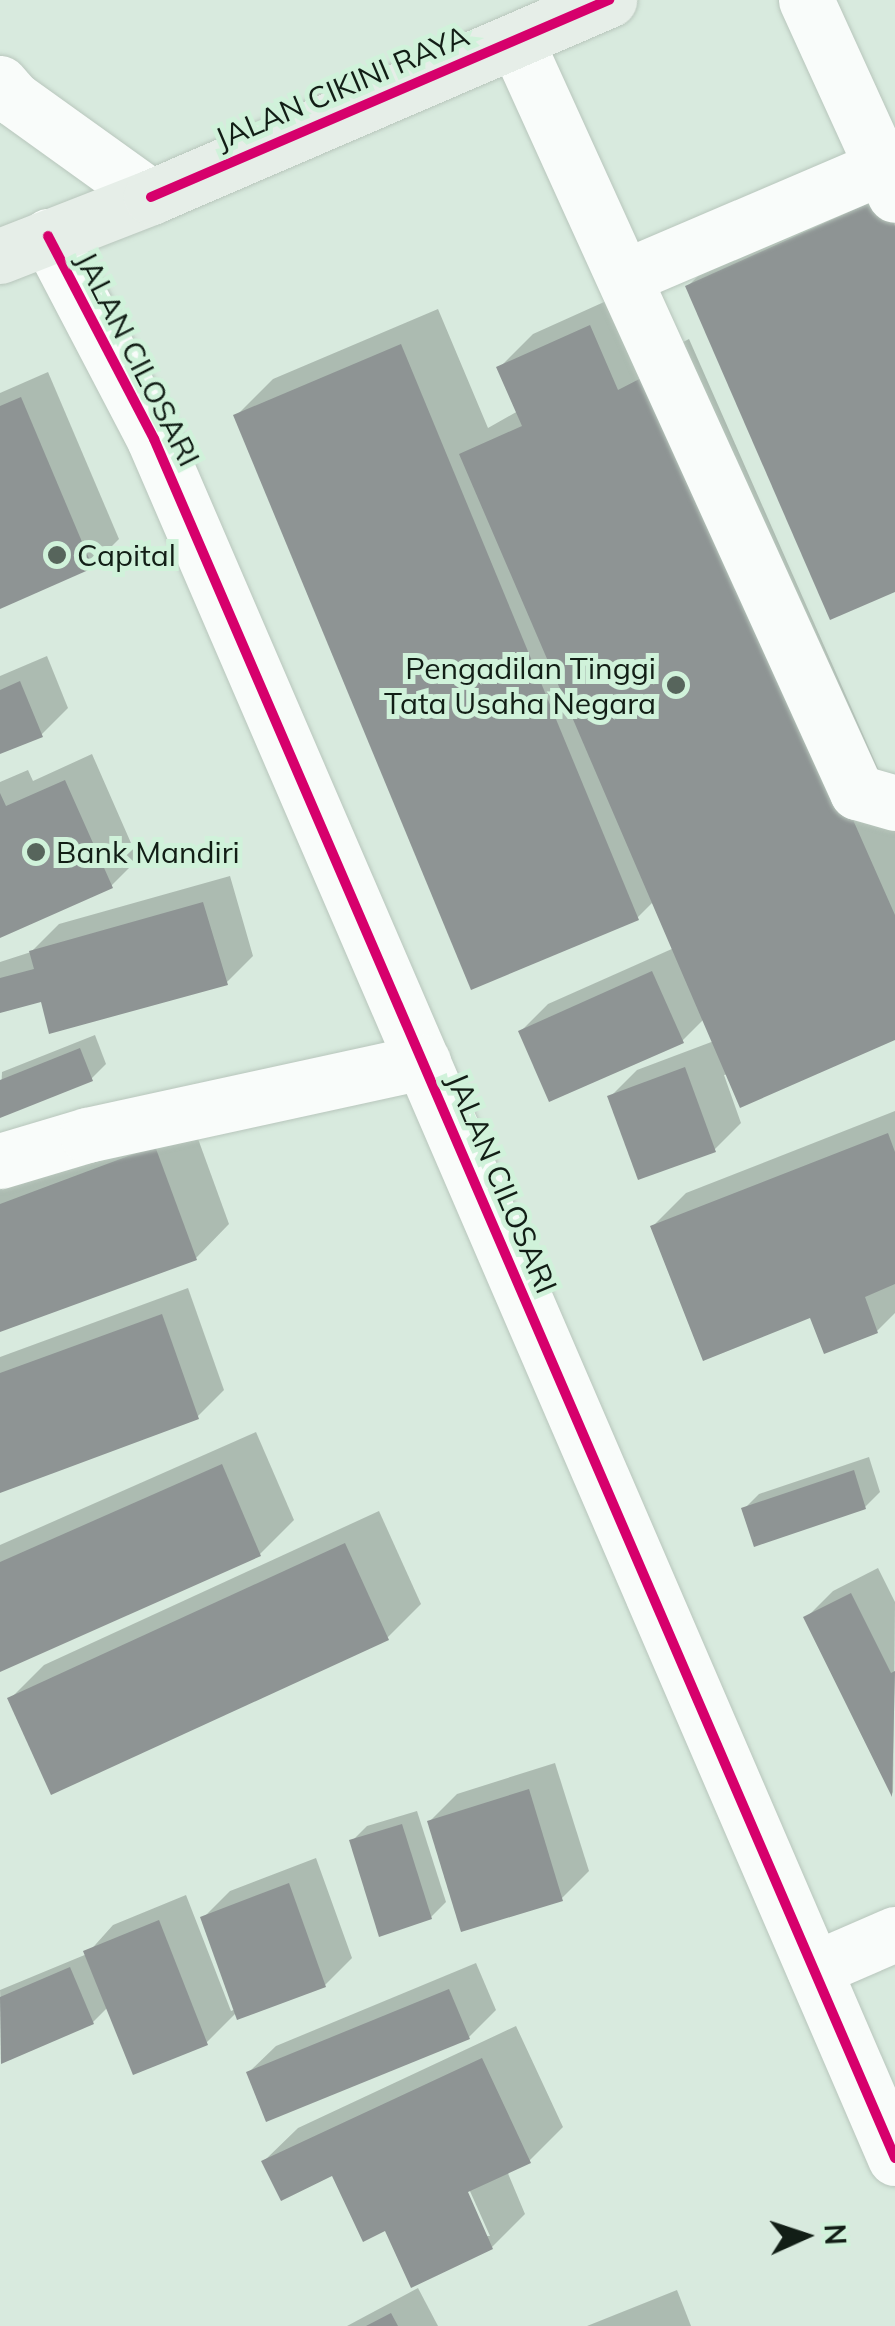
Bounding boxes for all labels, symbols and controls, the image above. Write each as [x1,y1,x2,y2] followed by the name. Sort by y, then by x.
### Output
[210,17,474,157] street label: JALAN CIKINI RAYA
[68,246,208,472] street label: JALAN CILOSARI
[77,537,176,573] place label: Capital
[46,544,68,566] marker: Capital
[384,650,656,720] place label: Pengadilan Tinggi Tata Usaha Negara
[665,674,687,696] marker: Pengadilan Tinggi Tata Usaha Negara
[56,834,240,870] place label: Bank Mandiri
[25,841,47,863] marker: Bank Mandiri
[439,1067,565,1299] street label: JALAN CILOSARI
[755,2186,855,2286] north arrow
[817,2223,853,2246] text: N

